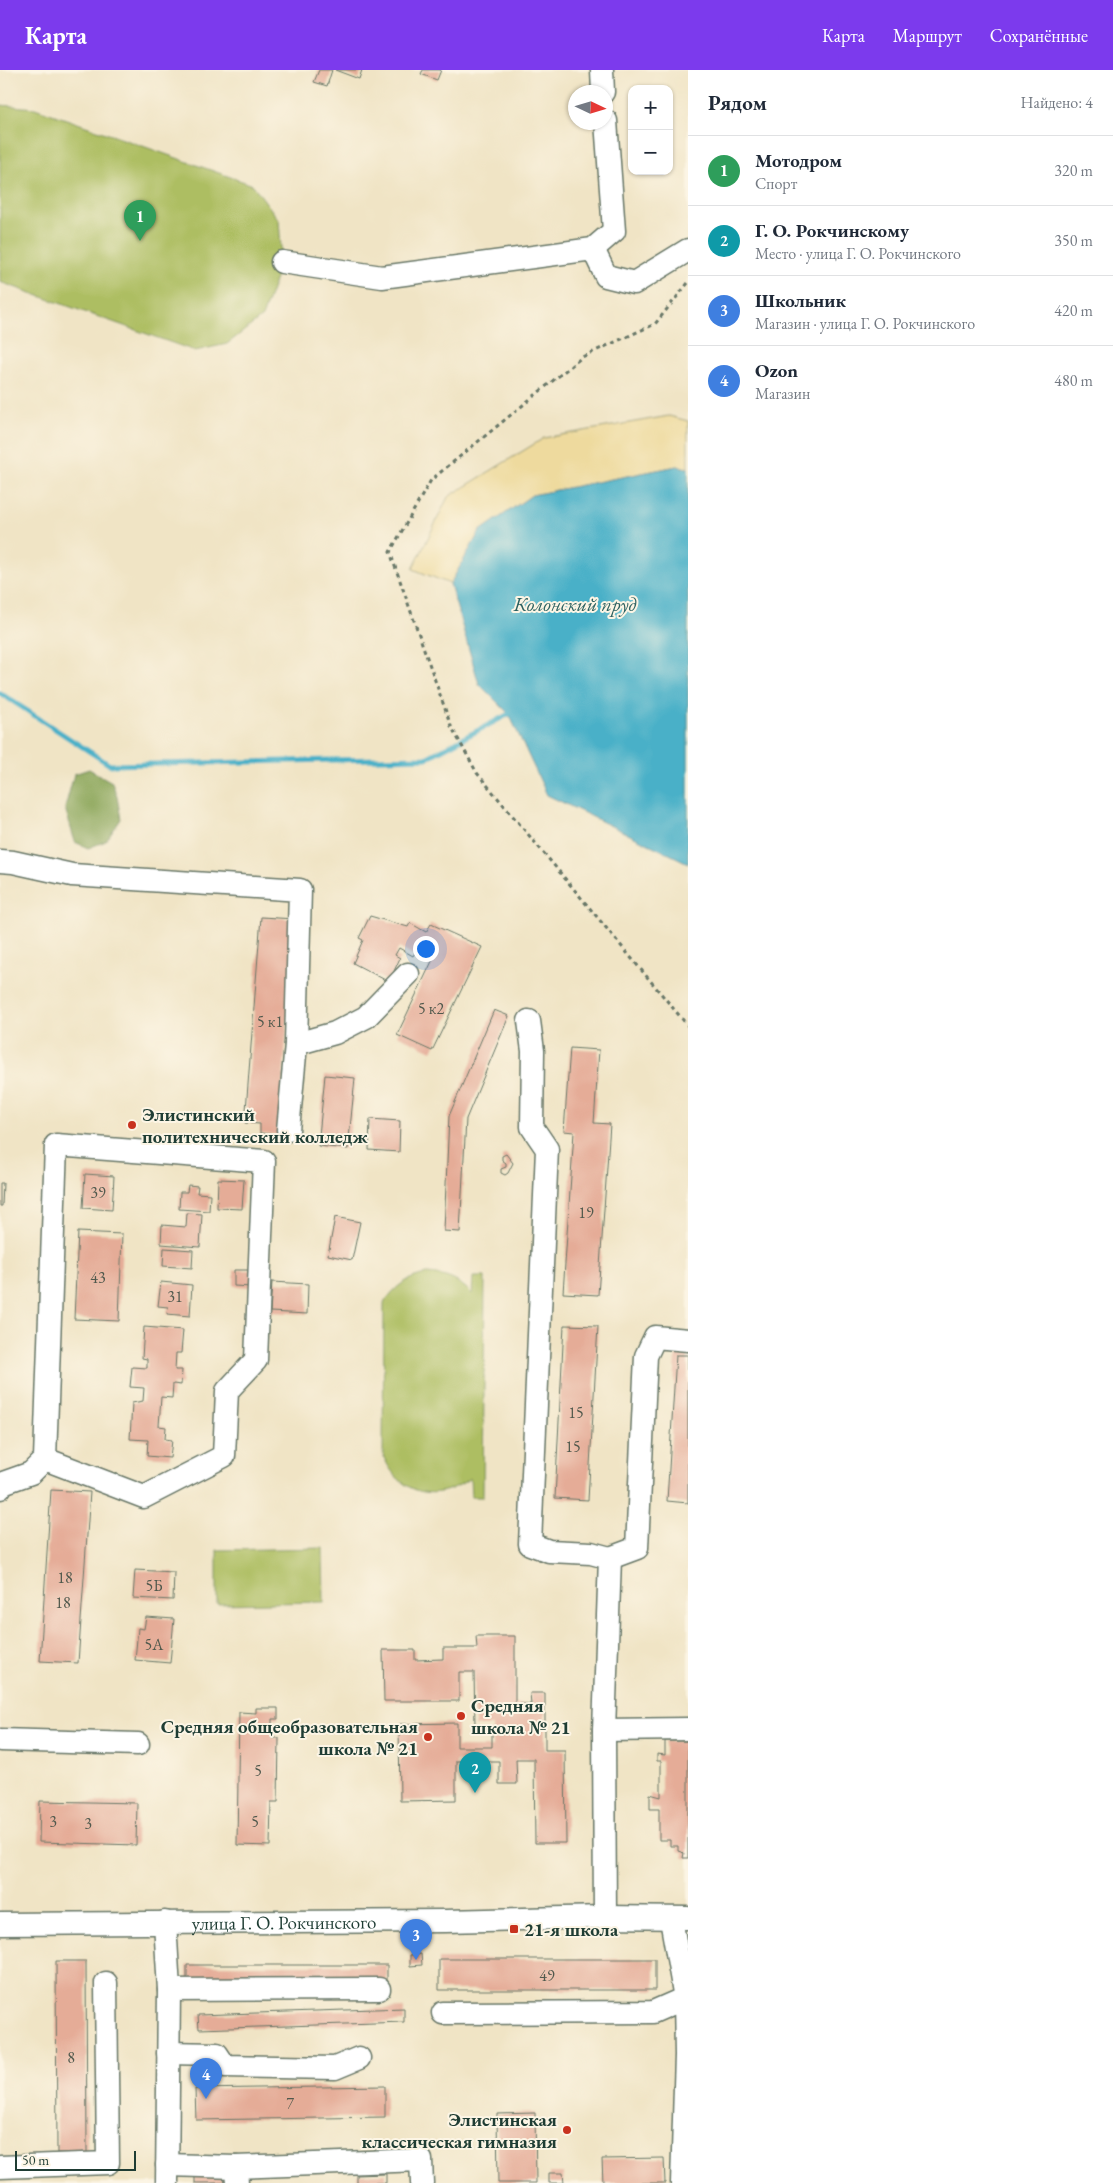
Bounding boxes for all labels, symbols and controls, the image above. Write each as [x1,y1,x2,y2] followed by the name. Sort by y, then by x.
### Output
[25,20,87,51] text: Карта
[822,24,865,47] text: Карта
[893,24,962,47] text: Маршрут
[990,24,1088,47] text: Сохранённые
[568,85,613,130] north arrow
[628,85,673,175] map controls
[628,85,673,130] button: +
[708,89,767,116] text: Рядом
[1021,92,1093,113] text: Найдено: 4
[628,130,673,175] button: −
[755,148,842,173] text: Мотодром
[720,160,728,181] text: 1
[1054,160,1093,181] text: 320 m
[755,173,797,194] text: Спорт
[124,200,156,241] pin: 1
[755,218,909,243] text: Г. О. Рокчинскому
[720,230,728,251] text: 2
[1054,230,1093,251] text: 350 m
[755,243,961,264] text: Место · улица Г. О. Рокчинского
[755,288,846,313] text: Школьник
[720,300,728,321] text: 3
[1054,300,1093,321] text: 420 m
[755,313,975,334] text: Магазин · улица Г. О. Рокчинского
[755,358,798,383] text: Ozon
[720,370,728,391] text: 4
[1054,370,1093,391] text: 480 m
[755,383,810,404] text: Магазин
[512,591,637,617] water label: Колонский пруд
[413,936,439,962] your location
[418,998,444,1019] house number: 5 к2
[257,1011,283,1032] house number: 5 к1
[142,1102,368,1149] place label: Элистинский политехнический колледж
[126,1119,138,1131] marker: Элистинский политехнический колледж
[90,1182,106,1203] house number: 39
[578,1202,594,1223] house number: 19
[90,1267,106,1288] house number: 43
[167,1286,183,1307] house number: 31
[568,1402,584,1423] house number: 15
[565,1436,581,1457] house number: 15
[57,1567,73,1588] house number: 18
[145,1575,163,1596] house number: 5Б
[55,1592,71,1613] house number: 18
[145,1634,164,1655] house number: 5А
[471,1693,571,1740] place label: Средняя школа № 21
[455,1710,467,1722] marker: Средняя школа № 21
[161,1714,418,1761] place label: Средняя общеобразовательная школа № 21
[422,1731,434,1743] marker: Средняя общеобразовательная школа № 21
[459,1752,491,1793] pin: 2
[254,1760,262,1781] house number: 5
[49,1811,57,1832] house number: 3
[251,1811,259,1832] house number: 5
[84,1813,92,1834] house number: 3
[192,1909,376,1936] street label: улица Г. О. Рокчинского
[524,1917,619,1942] place label: 21-я школа
[400,1919,432,1960] pin: 3
[508,1923,520,1935] marker: 21-я школа
[539,1965,555,1986] house number: 49
[67,2047,75,2068] house number: 8
[190,2058,222,2099] pin: 4
[286,2093,294,2114] house number: 7
[362,2107,557,2154] place label: Элистинская классическая гимназия
[561,2124,573,2136] marker: Элистинская классическая гимназия
[15,2148,136,2171] scale bar
[22,2151,49,2169] text: 50 m

